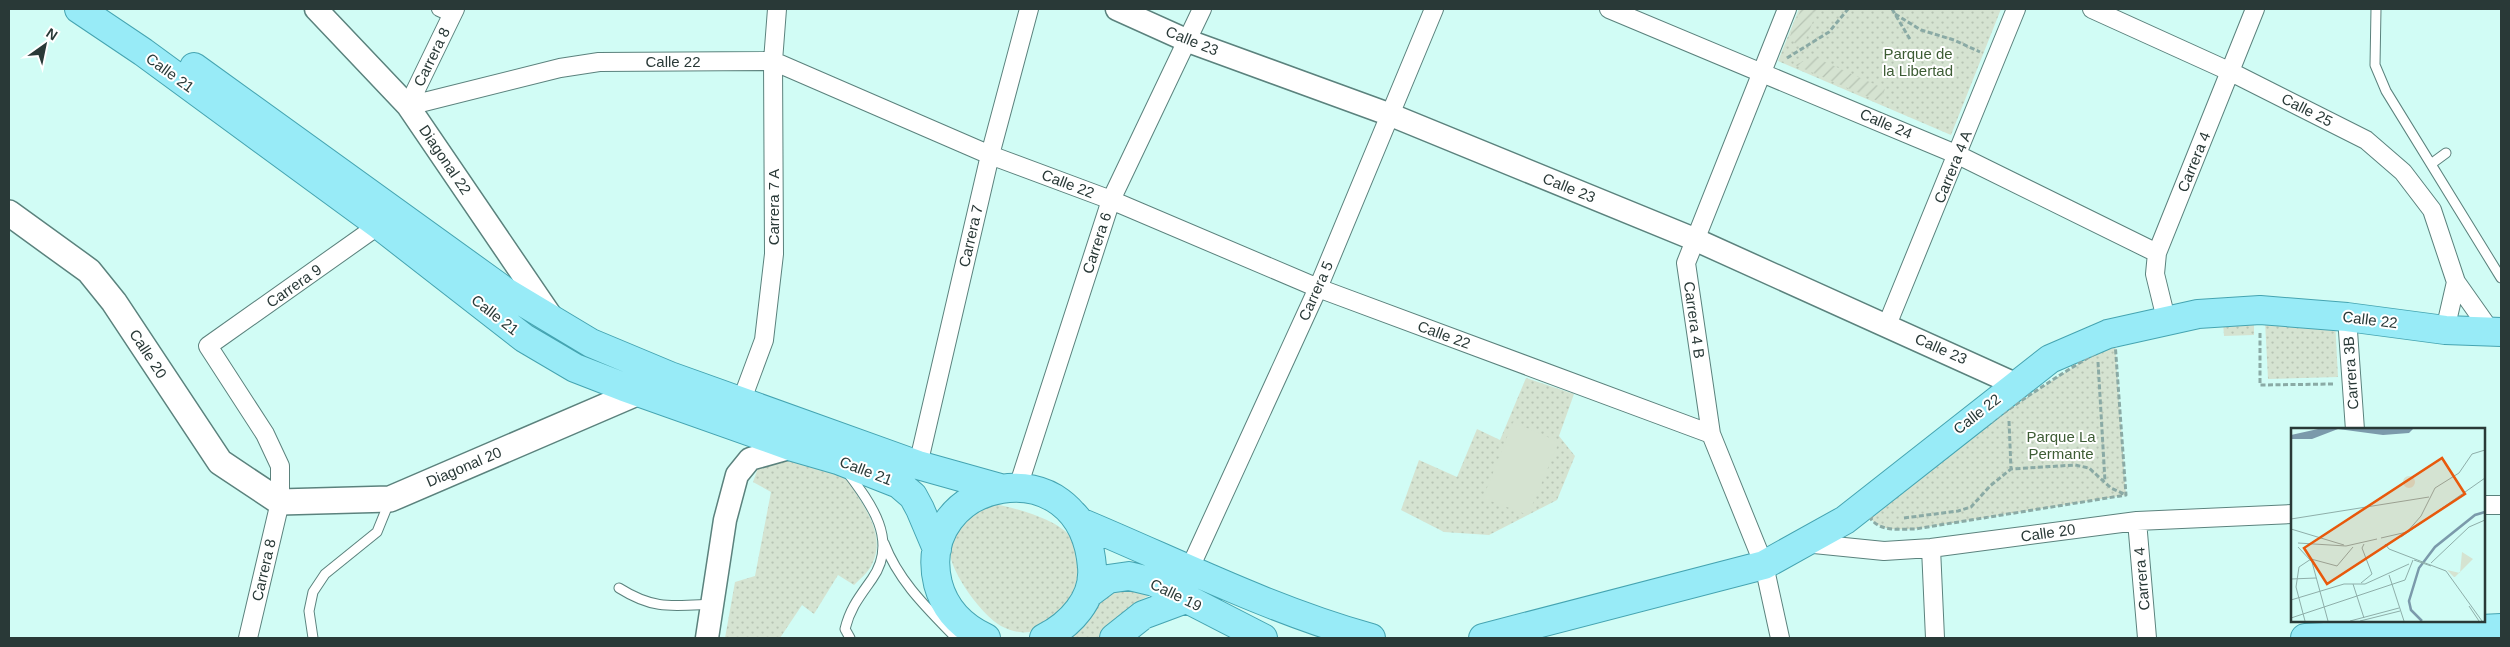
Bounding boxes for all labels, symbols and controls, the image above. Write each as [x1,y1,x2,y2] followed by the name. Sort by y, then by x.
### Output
[20,20,70,70] north arrow
[1163,22,1221,59] street label: Calle 23
[43,25,61,44] text: N
[410,25,453,89] street label: Carrera 8
[1883,45,1953,79] park label: Parque de la Libertad
[143,50,198,96] street label: Calle 21
[645,53,701,70] street label: Calle 22
[2279,89,2336,130] street label: Calle 25
[1858,105,1915,142] street label: Calle 24
[416,122,475,198] street label: Diagonal 22
[1930,128,1975,206] street label: Carrera 4 A
[2174,129,2213,194] street label: Carrera 4
[1039,166,1097,201] street label: Calle 22
[765,169,782,245] street label: Carrera 7 A
[1540,169,1598,206] street label: Calle 23
[955,203,986,269] street label: Carrera 7
[1079,210,1114,276] street label: Carrera 6
[1295,258,1336,323] street label: Carrera 5
[263,260,325,311] street label: Carrera 9
[1681,280,1708,360] street label: Carrera 4 B
[468,291,522,338] street label: Calle 21
[2342,308,2398,331] street label: Calle 22
[1415,317,1473,352] street label: Calle 22
[126,326,171,381] street label: Calle 20
[1913,330,1970,368] street label: Calle 23
[2339,336,2362,410] street label: Carrera 3B
[1950,390,2004,437] street label: Calle 22
[2026,428,2096,462] park label: Parque La Permante
[2291,428,2485,622] inset map
[424,443,504,490] street label: Diagonal 20
[837,453,895,488] street label: Calle 21
[2019,520,2076,545] street label: Calle 20
[248,537,279,603] street label: Carrera 8
[2130,547,2153,611] street label: Carrera 4
[1148,575,1205,614] street label: Calle 19

